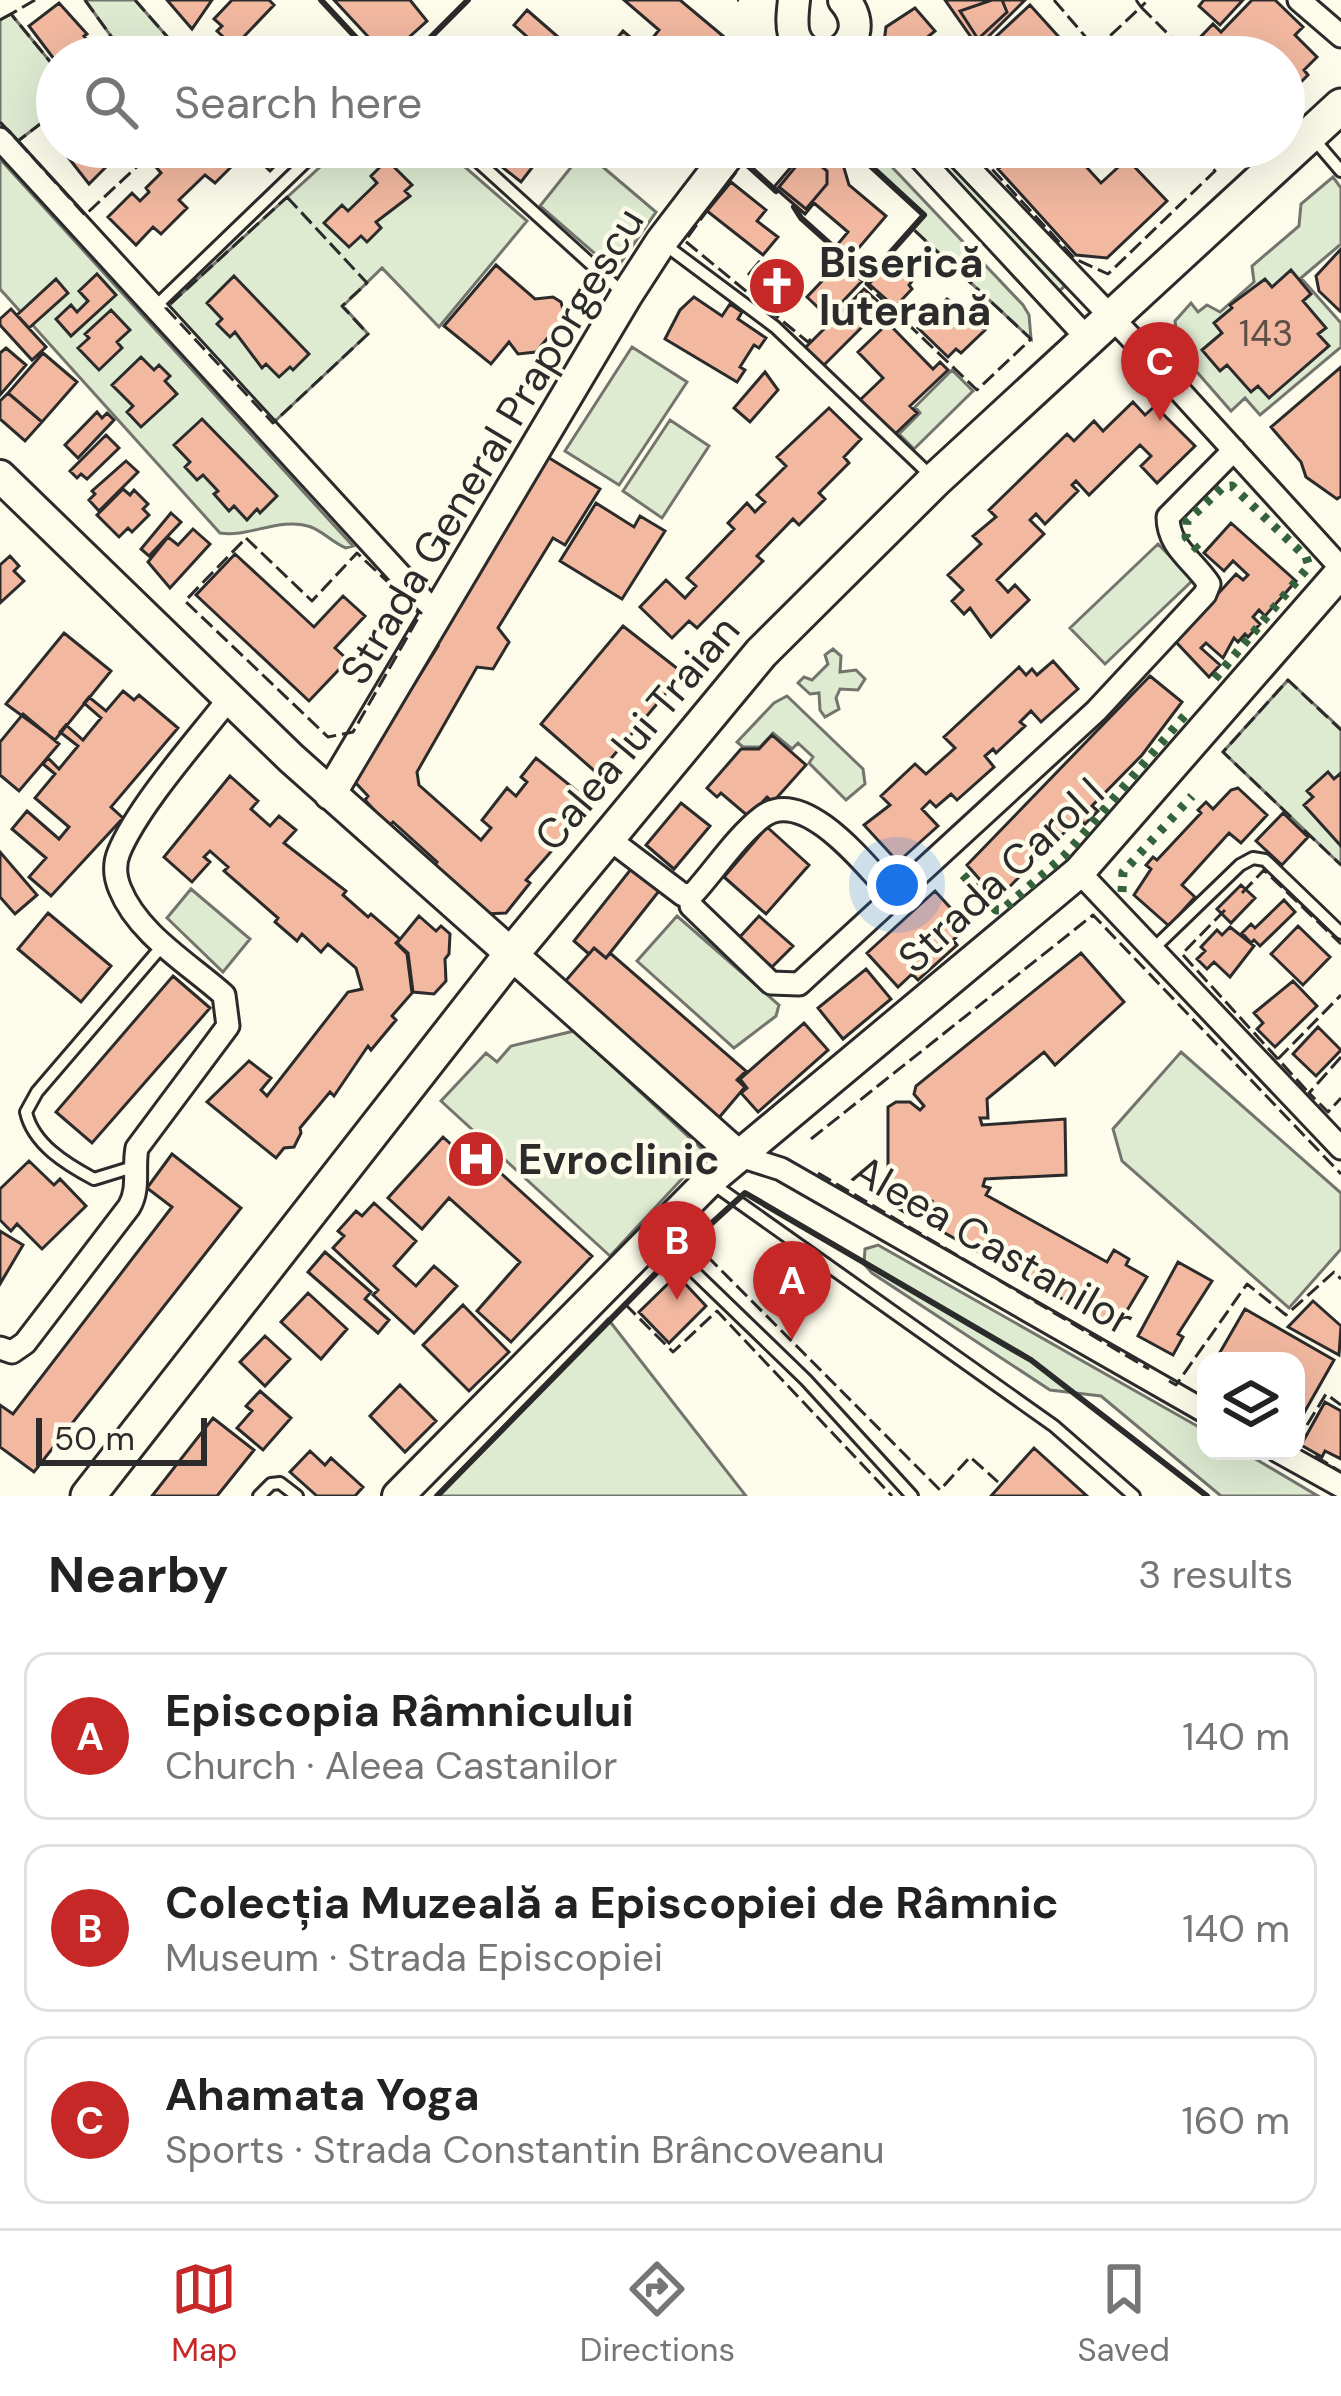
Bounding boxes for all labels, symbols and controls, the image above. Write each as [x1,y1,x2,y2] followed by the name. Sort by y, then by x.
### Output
[36,36,1305,168] search box
[78,69,144,135] icon: search
[174,73,422,132] text: Search here
[328,198,656,694] street label: Strada General Praporgescu
[819,235,991,338] place label: Biserică luterană
[746,255,808,317] church icon: Biserică luterană
[1239,310,1293,357] house number: 143
[1121,322,1199,421] pin: C
[522,604,752,862] street label: Calea lui Traian
[886,765,1116,985] street label: Strada Carol I
[867,855,927,915] your location
[445,1128,507,1190] hospital icon: Evroclinic
[518,1132,720,1187] place label: Evroclinic
[843,1142,1143,1348] street label: Aleea Castanilor
[638,1201,716,1300] pin: B
[753,1241,831,1340] pin: A
[1197,1352,1305,1460] map controls
[1197,1352,1305,1460] button: layers
[36,1412,207,1465] scale bar
[54,1417,135,1460] text: 50 m
[48,1541,229,1608] text: Nearby
[1138,1549,1293,1600] text: 3 results
[165,1681,634,1740] text: Episcopia Râmnicului
[76,1711,104,1762] text: A
[1182,1711,1290,1762] text: 140 m
[165,1740,618,1791] text: Church · Aleea Castanilor
[165,1873,1059,1932] text: Colecția Muzeală a Episcopiei de Râmnic
[78,1903,102,1954] text: B
[1182,1903,1290,1954] text: 140 m
[165,1932,663,1983] text: Museum · Strada Episcopiei
[165,2065,480,2124] text: Ahamata Yoga
[76,2095,104,2146] text: C
[1182,2095,1290,2146] text: 160 m
[165,2124,885,2175] text: Sports · Strada Constantin Brâncoveanu
[171,2256,238,2371] tab: Map
[580,2256,735,2371] tab: Directions
[1077,2256,1170,2371] tab: Saved

